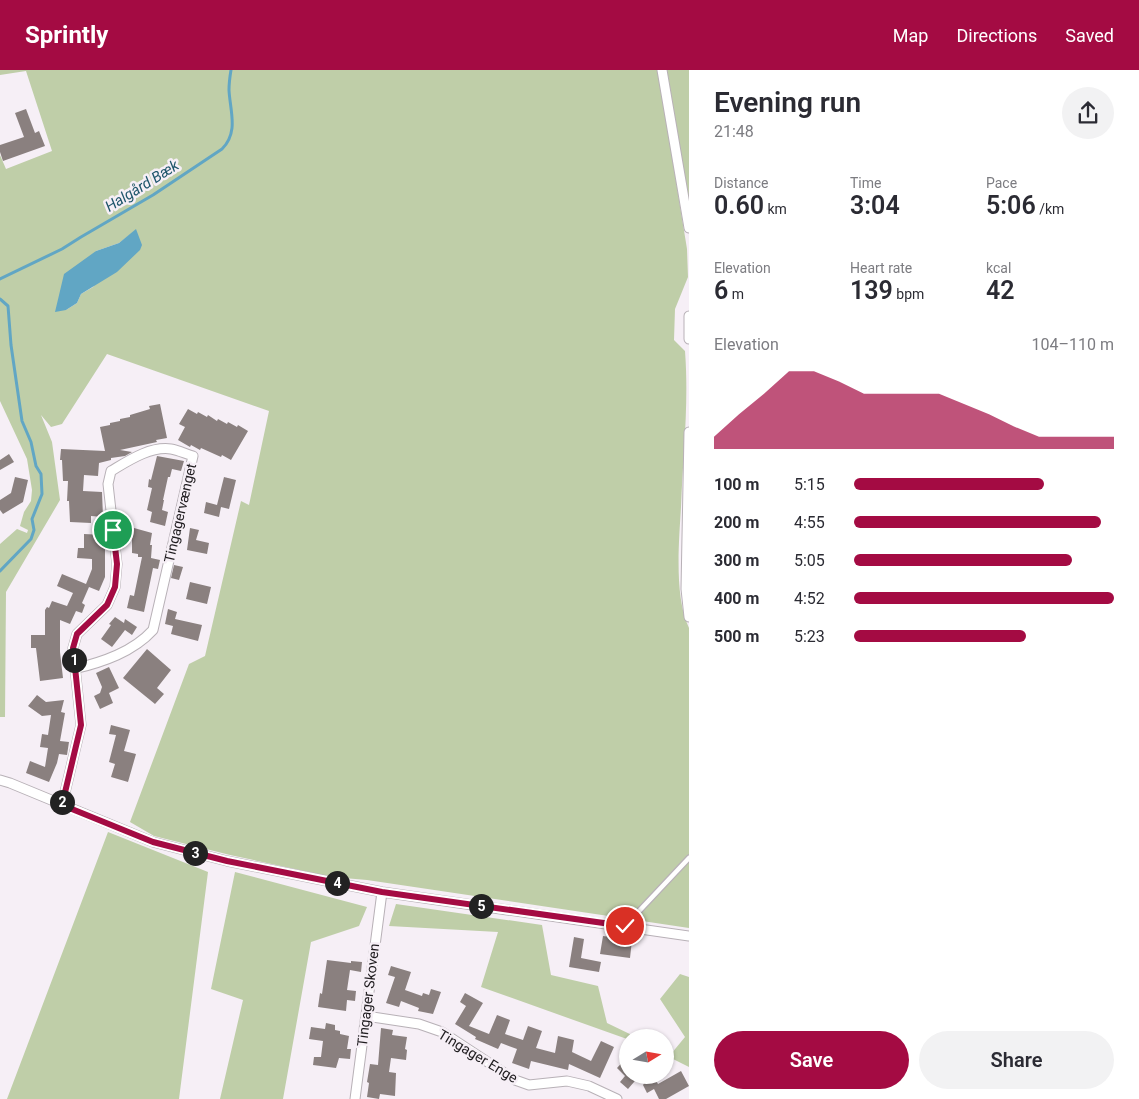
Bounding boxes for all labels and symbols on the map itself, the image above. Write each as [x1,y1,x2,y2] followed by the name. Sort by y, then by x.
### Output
[102,156,183,216] water label: Halgård Bæk
[161,461,199,564] street label: Tingagervænget
[92,509,134,551] pin
[62,648,86,672] pin: 1
[50,790,74,814] pin: 2
[182,840,208,866] pin: 3
[324,870,350,896] pin: 4
[468,894,494,918] pin: 5
[604,905,646,947] pin
[354,943,382,1047] street label: Tingager Skoven
[436,1026,520,1086] street label: Tingager Enge
[619,1029,674,1084] north arrow

